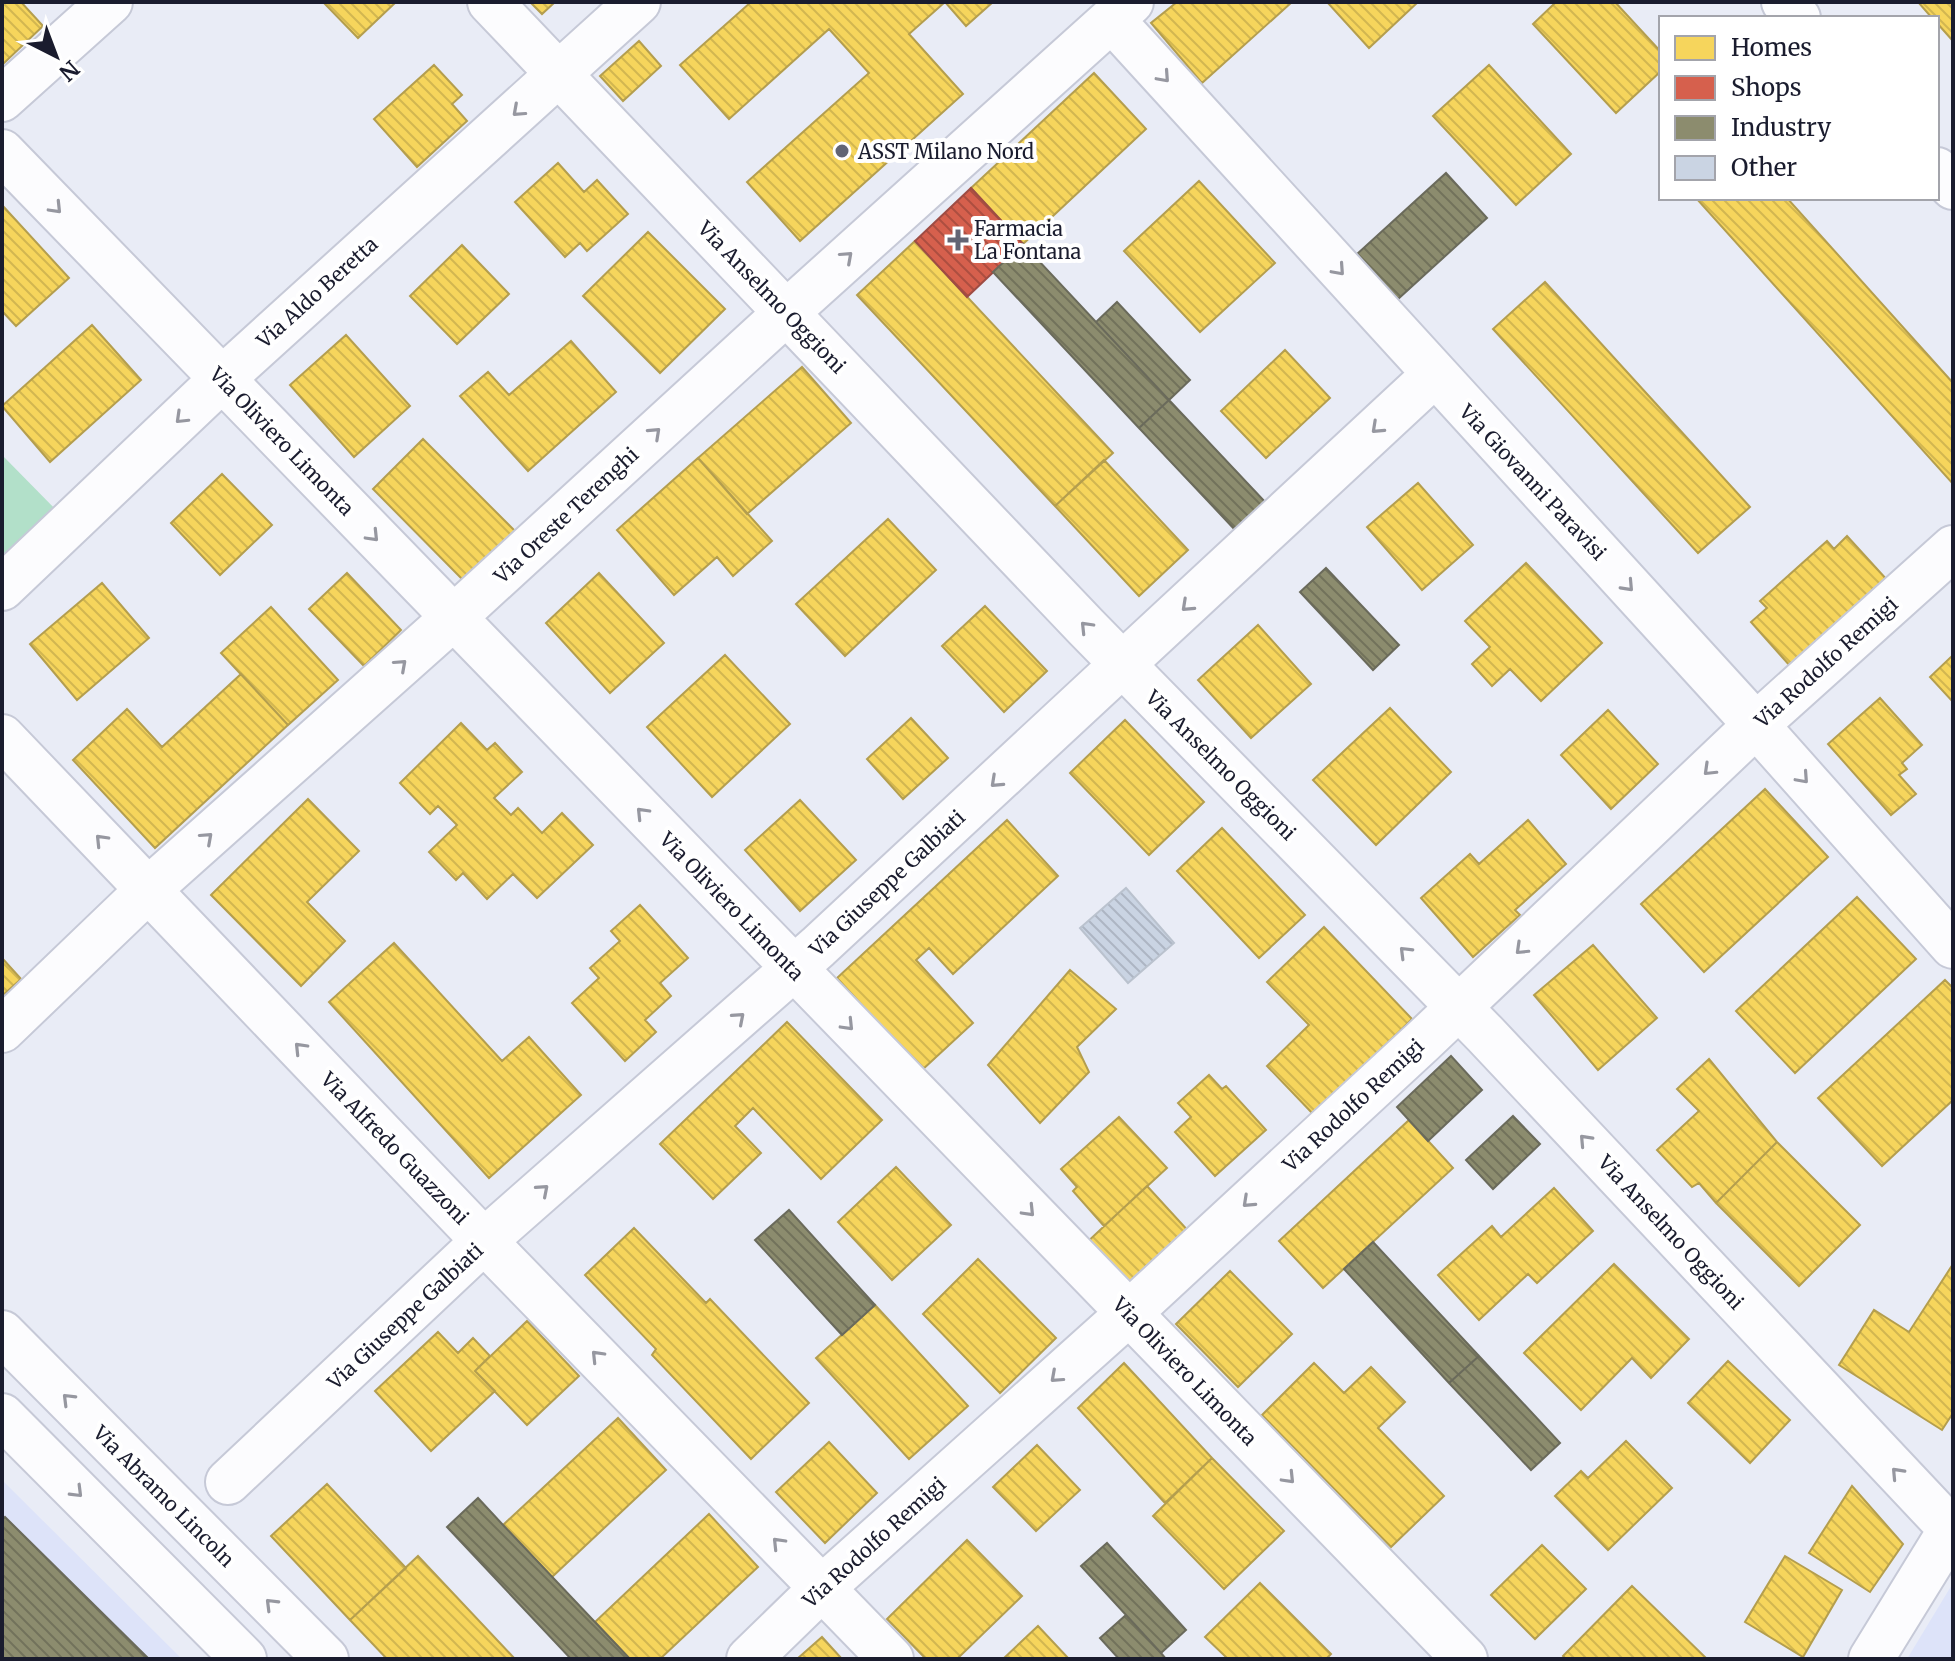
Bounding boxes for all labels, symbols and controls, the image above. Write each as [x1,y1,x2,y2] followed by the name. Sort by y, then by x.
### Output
[16,16,96,96] north arrow
[1659,16,1939,200] legend
[1731,32,1812,63] text: Homes
[53,55,85,87] text: N
[1155,68,1170,82] one-way arrow
[1731,72,1802,103] text: Shops
[512,101,527,115] one-way arrow
[1731,112,1831,143] text: Industry
[857,139,1034,164] place label: ASST Milano Nord
[833,142,851,160] marker: ASST Milano Nord
[1731,152,1797,183] text: Other
[47,199,62,213] one-way arrow
[692,215,851,378] street label: Via Anselmo Oggioni
[974,216,1081,264] place label: Farmacia La Fontana
[251,231,383,354] street label: Via Aldo Beretta
[949,231,967,249] marker: Farmacia La Fontana
[838,253,853,267] one-way arrow
[1329,260,1343,275] one-way arrow
[204,361,359,521] street label: Via Oliviero Limonta
[1454,398,1612,565] street label: Via Giovanni Paravisi
[176,409,190,423] one-way arrow
[1372,419,1387,433] one-way arrow
[646,428,661,442] one-way arrow
[488,442,643,589] street label: Via Oreste Terenghi
[364,527,379,541] one-way arrow
[1618,576,1632,591] one-way arrow
[1749,591,1903,733] street label: Via Rodolfo Remigi
[1182,596,1197,610] one-way arrow
[1080,622,1095,636] one-way arrow
[392,660,407,674] one-way arrow
[1140,684,1301,845] street label: Via Anselmo Oggioni
[1704,761,1718,775] one-way arrow
[1793,768,1808,783] one-way arrow
[991,772,1005,787] one-way arrow
[803,804,970,962] street label: Via Giuseppe Galbiati
[636,808,651,822] one-way arrow
[654,826,809,986] street label: Via Oliviero Limonta
[198,832,212,847] one-way arrow
[96,835,110,849] one-way arrow
[1516,940,1530,954] one-way arrow
[1400,947,1415,961] one-way arrow
[729,1013,744,1028] one-way arrow
[839,1016,853,1030] one-way arrow
[1277,1033,1429,1177] street label: Via Rodolfo Remigi
[295,1043,309,1057] one-way arrow
[315,1066,474,1229] street label: Via Alfredo Guazzoni
[1580,1135,1594,1150] one-way arrow
[1592,1149,1749,1314] street label: Via Anselmo Oggioni
[534,1185,548,1199] one-way arrow
[1243,1193,1258,1207] one-way arrow
[1020,1202,1035,1216] one-way arrow
[321,1237,488,1395] street label: Via Giuseppe Galbiati
[1107,1291,1262,1451] street label: Via Oliviero Limonta
[592,1351,606,1365] one-way arrow
[1051,1368,1065,1383] one-way arrow
[63,1394,77,1408] one-way arrow
[87,1419,240,1572] street label: Via Abramo Lincoln
[1892,1468,1907,1482] one-way arrow
[1280,1469,1294,1483] one-way arrow
[797,1471,951,1613] street label: Via Rodolfo Remigi
[68,1482,82,1497] one-way arrow
[773,1538,787,1552] one-way arrow
[266,1599,280,1613] one-way arrow

